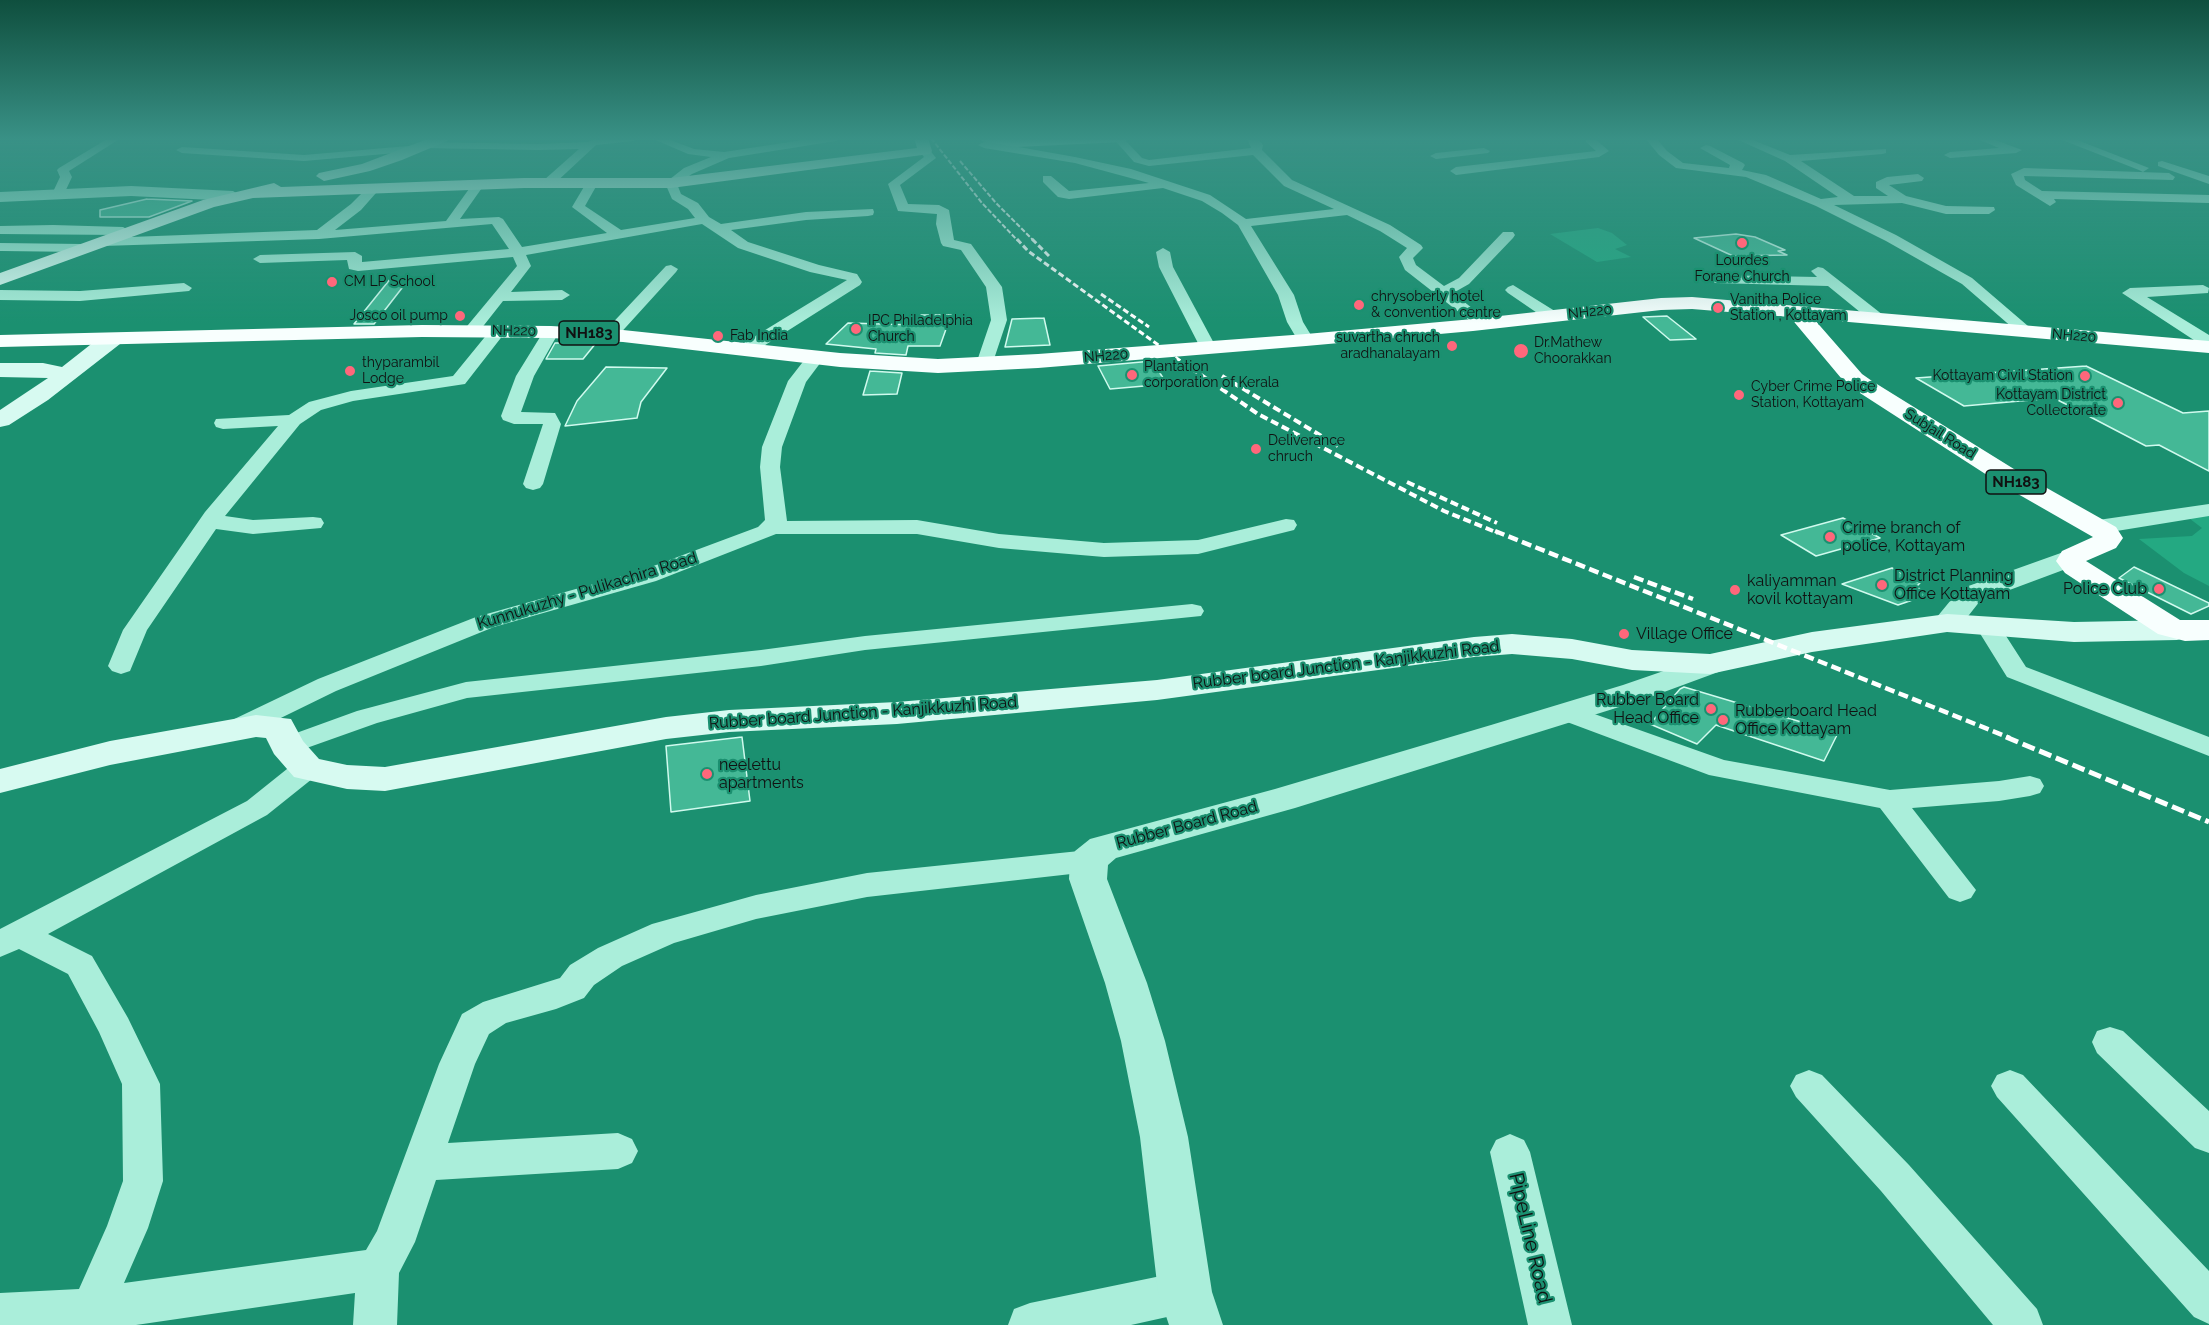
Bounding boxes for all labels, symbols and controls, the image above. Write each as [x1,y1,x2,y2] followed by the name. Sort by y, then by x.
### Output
[1735,236,1749,250] marker: Lourdes Forane Church
[1694,253,1790,286] place label: Lourdes Forane Church
[344,274,435,290] place label: CM LP School
[325,275,339,289] marker: CM LP School
[1371,289,1501,322] place label: chrysoberly hotel & convention centre
[1730,292,1847,324] place label: Vanitha Police Station , Kottayam
[1352,298,1366,312] marker: chrysoberly hotel & convention centre
[1567,301,1613,323] street label: NH220
[1711,301,1725,315] marker: Vanitha Police Station , Kottayam
[350,308,448,324] place label: Josco oil pump
[453,309,467,323] marker: Josco oil pump
[868,313,973,346] place label: IPC Philadelphia Church
[559,321,619,345] road number: NH183
[492,322,536,340] street label: NH220
[849,322,863,336] marker: IPC Philadelphia Church
[2051,326,2097,346] street label: NH220
[730,328,788,344] place label: Fab India
[711,329,725,343] marker: Fab India
[1336,330,1440,362] place label: suvartha chruch aradhanalayam
[1534,335,1612,368] place label: Dr.Mathew Choorakkan
[1445,339,1459,353] marker: suvartha chruch aradhanalayam
[1512,342,1530,360] marker: Dr.Mathew Choorakkan
[1083,346,1129,366] street label: NH220
[362,355,439,388] place label: thyparambil Lodge
[1144,359,1279,392] place label: Plantation corporation of Kerala
[343,364,357,378] marker: thyparambil Lodge
[1125,368,1139,382] marker: Plantation corporation of Kerala
[1933,368,2073,384] place label: Kottayam Civil Station
[2078,369,2092,383] marker: Kottayam Civil Station
[1751,379,1875,412] place label: Cyber Crime Police Station, Kottayam
[1996,387,2106,419] place label: Kottayam District Collectorate
[1732,388,1746,402] marker: Cyber Crime Police Station, Kottayam
[2111,396,2125,410] marker: Kottayam District Collectorate
[1902,406,1978,462] street label: Subjail Road
[1268,433,1345,466] place label: Deliverance chruch
[1249,442,1263,456] marker: Deliverance chruch
[1986,470,2046,494] road number: NH183
[1842,518,1965,556] place label: Crime branch of police, Kottayam
[1823,530,1837,544] marker: Crime branch of police, Kottayam
[475,548,699,634] street label: Kunnukuzhy - Pulikachira Road
[1894,566,2014,604] place label: District Planning Office Kottayam
[1747,571,1853,609] place label: kaliyamman kovil kottayam
[1875,578,1889,592] marker: District Planning Office Kottayam
[2063,579,2147,599] place label: Police Club
[2152,582,2166,596] marker: Police Club
[1728,583,1742,597] marker: kaliyamman kovil kottayam
[1636,624,1733,644] place label: Village Office
[1617,627,1631,641] marker: Village Office
[1191,637,1501,693] street label: Rubber board Junction - Kanjikkuzhi Road
[1596,690,1699,728] place label: Rubber Board Head Office
[708,693,1018,733] street label: Rubber board Junction - Kanjikkuzhi Road
[1735,701,1877,739] place label: Rubberboard Head Office Kottayam
[1704,702,1718,716] marker: Rubber Board Head Office
[1716,713,1730,727] marker: Rubberboard Head Office Kottayam
[719,755,804,793] place label: neelettu apartments
[700,767,714,781] marker: neelettu apartments
[1114,797,1260,853] street label: Rubber Board Road
[1503,1170,1557,1306] street label: PipeLine Road

